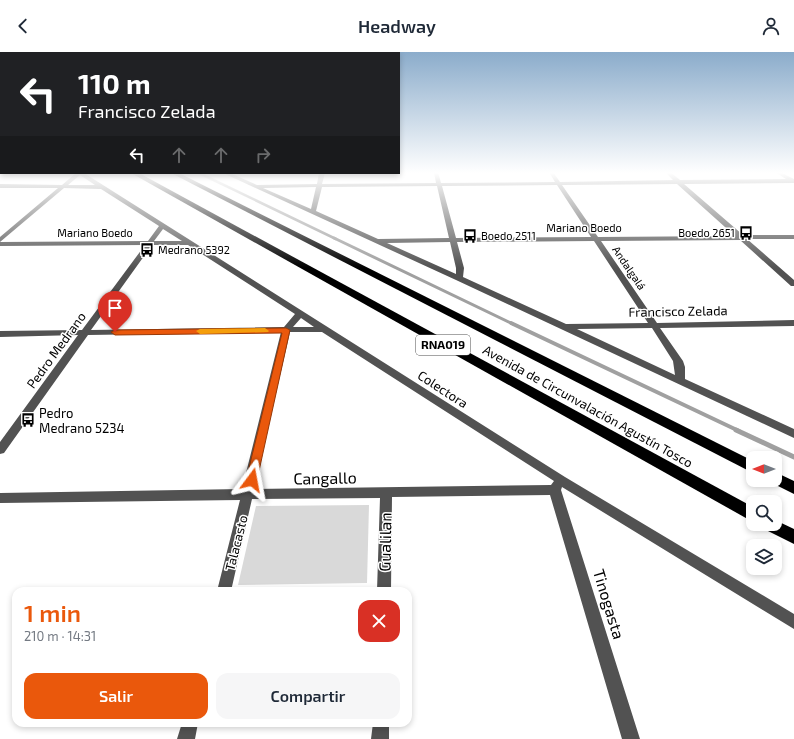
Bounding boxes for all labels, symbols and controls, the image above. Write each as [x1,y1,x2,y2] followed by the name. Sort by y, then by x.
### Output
[12,15,34,37] icon: back
[358,15,436,37] text: Headway
[760,15,782,37] icon: person
[78,66,151,100] text: 110 m
[12,68,64,120] icon: left
[78,100,216,122] text: Francisco Zelada
[126,144,148,166] icon: left
[168,144,190,166] icon: ahead
[210,144,232,166] icon: ahead
[252,144,274,166] icon: right
[546,221,622,234] street label: Mariano Boedo
[738,225,754,241] bus stop icon: Boedo 2651
[57,226,133,239] street label: Mariano Boedo
[678,226,735,239] place label: Boedo 2651
[462,228,478,244] bus stop icon: Boedo 2511
[481,229,536,242] place label: Boedo 2511
[139,242,155,258] bus stop icon: Medrano 5392
[158,243,230,256] place label: Medrano 5392
[610,243,649,292] street label: Andalgalá
[98,291,132,332] pin
[104,297,126,319] icon: arrive
[628,302,728,320] street label: Francisco Zelada
[23,309,89,391] street label: Pedro Medrano
[416,335,470,355] road number: RNA019
[480,341,696,471] street label: Avenida de Circunvalación Agustín Tosco
[415,367,471,411] street label: Colectora
[39,405,125,436] place label: Pedro Medrano 5234
[20,412,36,428] bus stop icon: Pedro Medrano 5234
[746,451,782,487] north arrow
[746,451,782,575] map controls
[231,459,273,501] position arrow
[293,467,357,488] street label: Cangallo
[746,495,782,531] button: search
[374,512,395,572] street label: Gualilan
[221,513,251,573] street label: Talacasto
[746,539,782,575] button: layers
[590,567,629,641] street label: Tinogasta
[24,598,81,627] text: 1 min
[358,600,400,642] button: close
[24,628,96,644] text: 210 m · 14:31
[24,673,208,719] button: Salir
[216,673,400,719] button: Compartir

